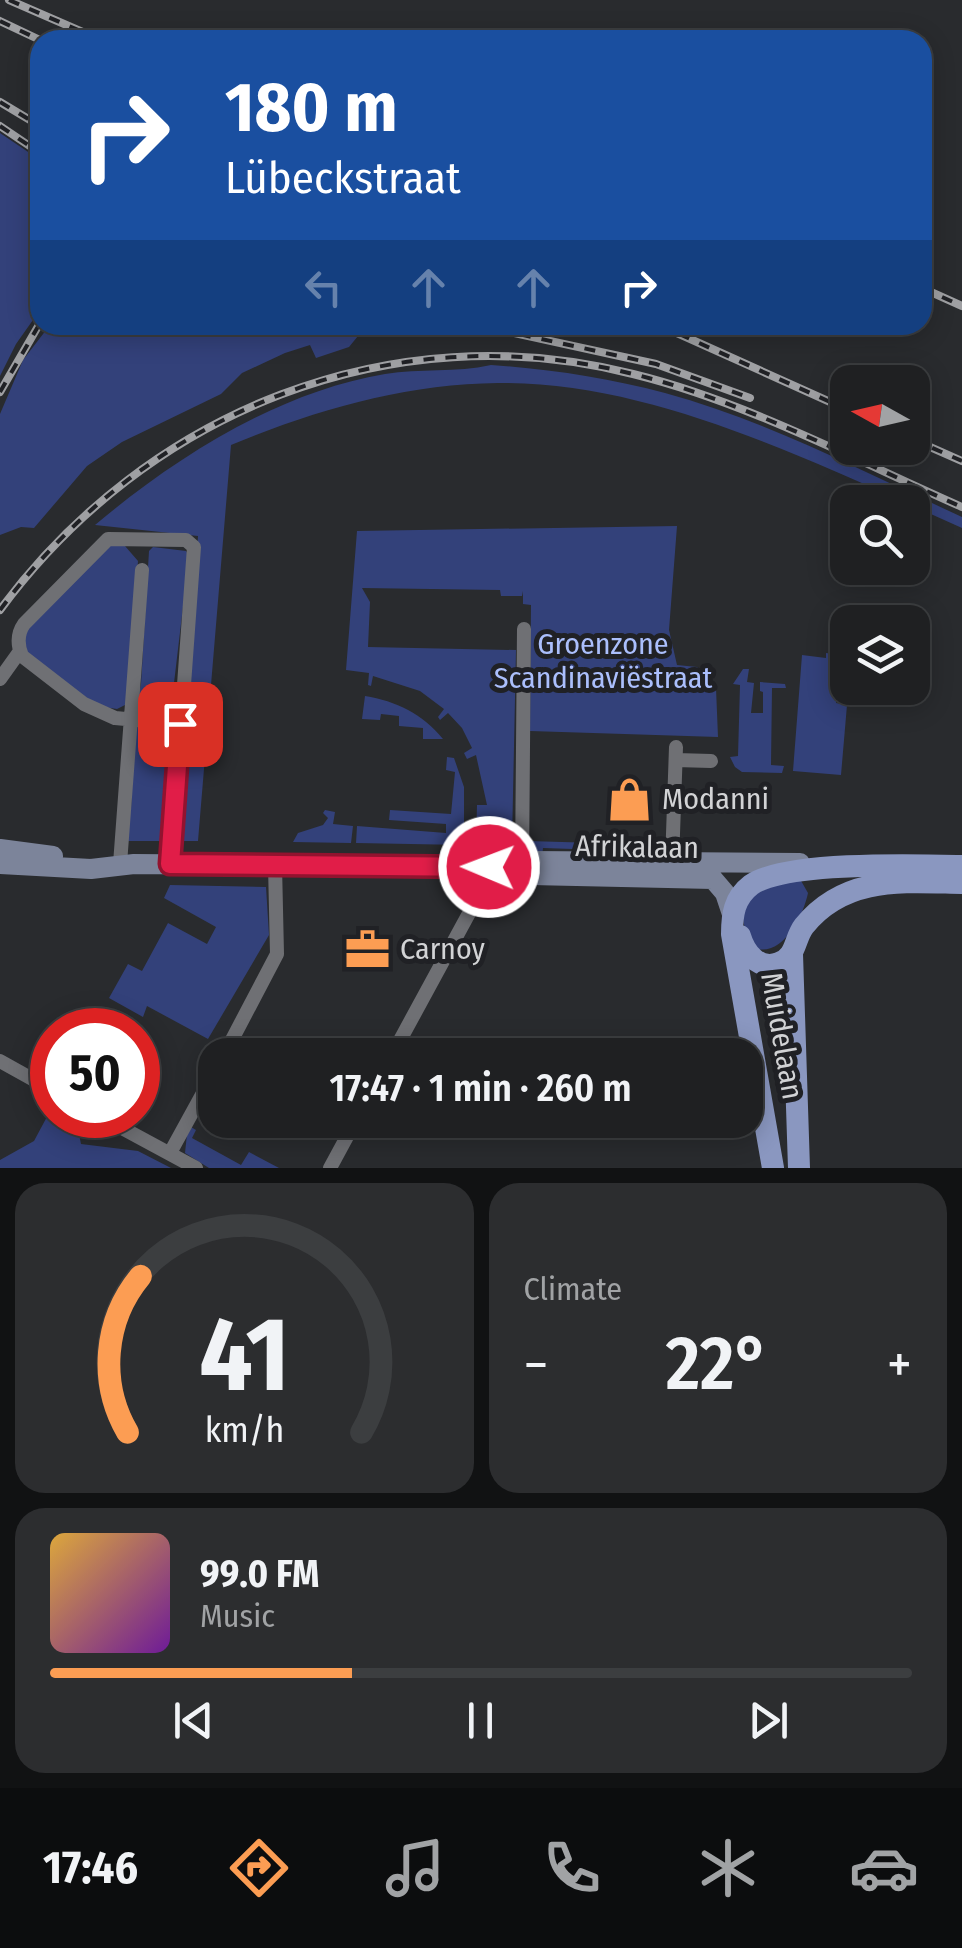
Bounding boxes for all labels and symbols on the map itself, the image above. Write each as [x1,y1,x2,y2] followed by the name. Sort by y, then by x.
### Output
[830,365,930,465] north arrow
[494,626,712,696] park label: Groenzone Scandinaviëstraat
[138,682,223,767] pin
[605,775,653,823] shop icon: Modanni
[662,781,769,817] place label: Modanni
[437,815,541,919] position arrow
[575,828,699,866] street label: Afrikalaan
[343,925,391,973] office icon: Carnoy
[400,931,486,967] place label: Carnoy
[753,970,811,1102] street label: Muidelaan
[30,1008,160,1138] speed limit sign: 50

